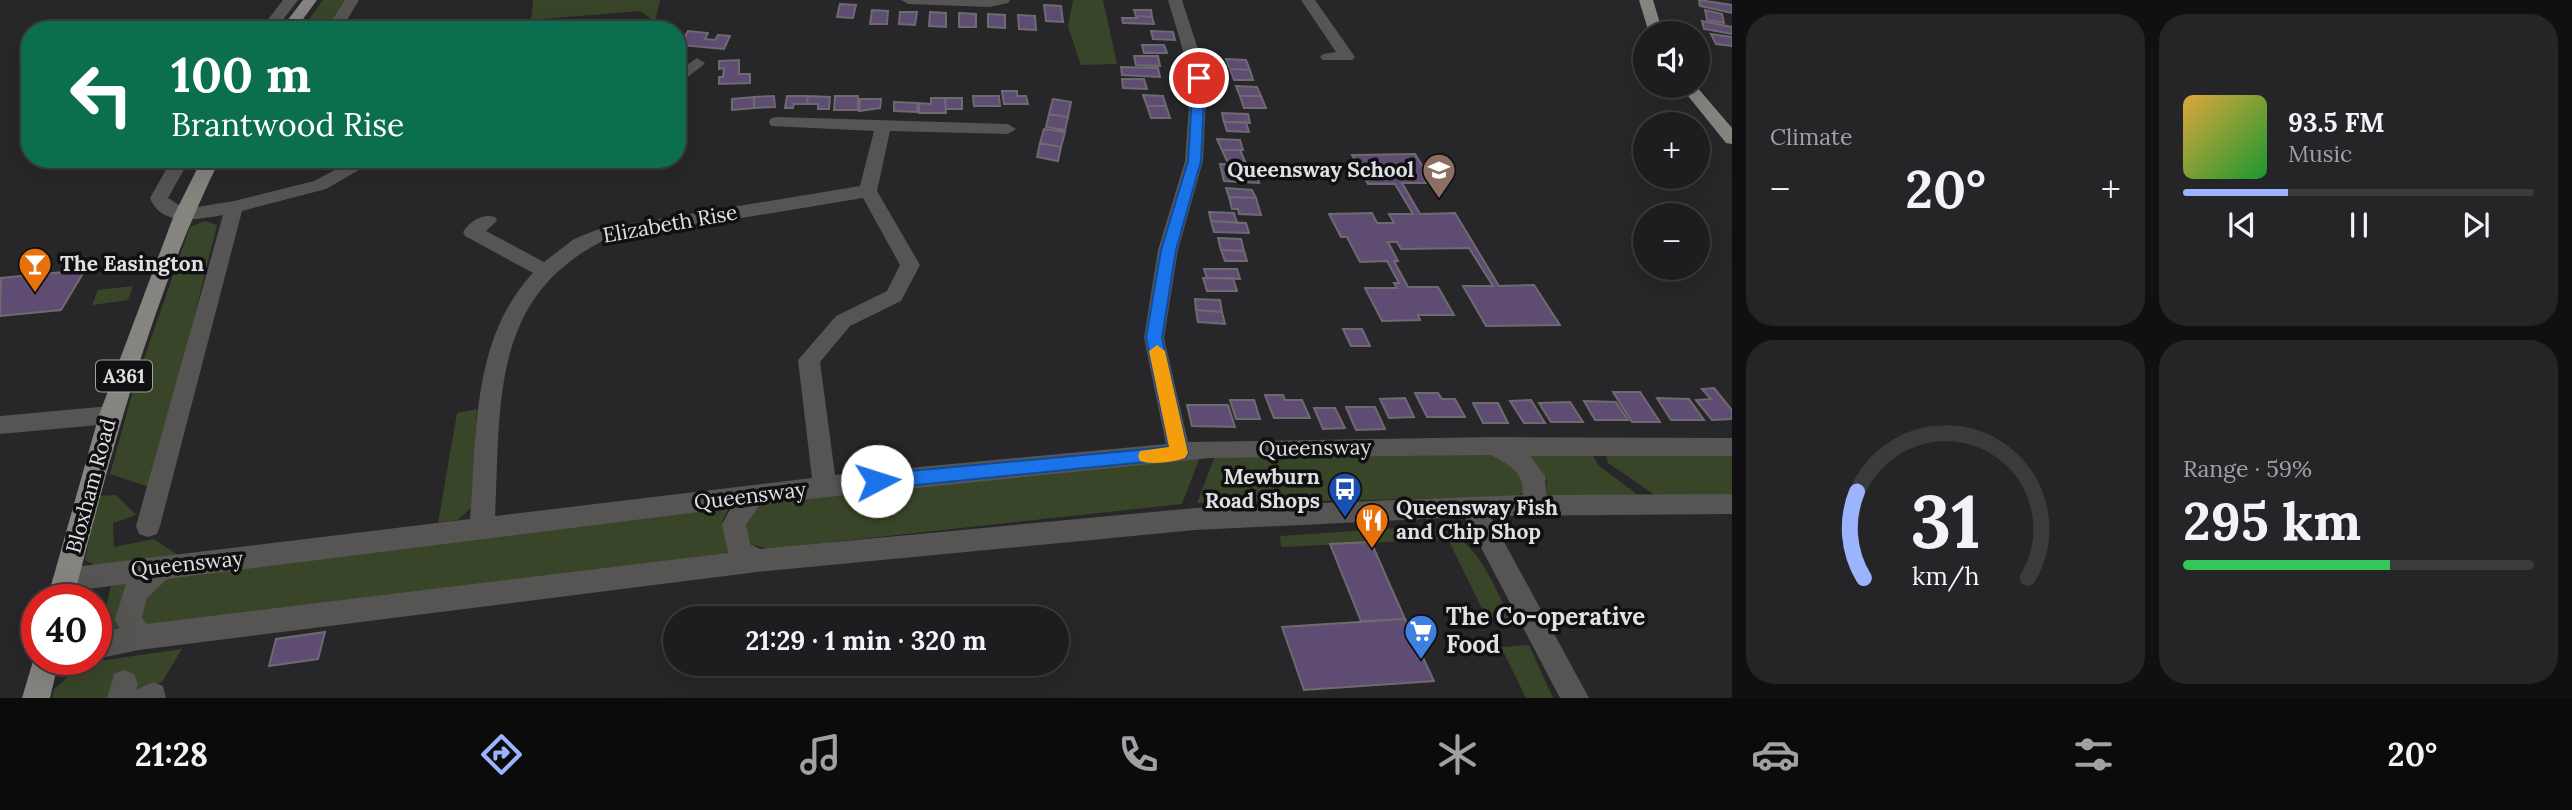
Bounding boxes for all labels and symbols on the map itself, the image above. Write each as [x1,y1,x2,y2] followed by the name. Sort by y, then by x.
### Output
[1169,48,1229,108] pin
[1420,151,1458,200] school or university icon: Queensway School
[1227,156,1414,183] place label: Queensway School
[601,198,739,249] street label: Elizabeth Rise
[16,245,54,294] bar icon: The Easington
[60,250,204,277] place label: The Easington
[96,360,152,392] road number: A361
[60,416,121,556] street label: Bloxham Road
[1258,433,1372,462] street label: Queensway
[840,444,914,518] position arrow
[1205,463,1320,514] place label: Mewburn Road Shops
[1326,470,1364,519] bus stop icon: Mewburn Road Shops
[692,475,808,516] street label: Queensway
[1396,494,1558,545] place label: Queensway Fish and Chip Shop
[1353,501,1391,550] restaurant icon: Queensway Fish and Chip Shop
[129,544,244,583] street label: Queensway
[21,584,112,675] speed limit sign: 40
[1446,601,1645,660] place label: The Co-operative Food
[1402,612,1440,661] supermarket icon: The Co-operative Food

